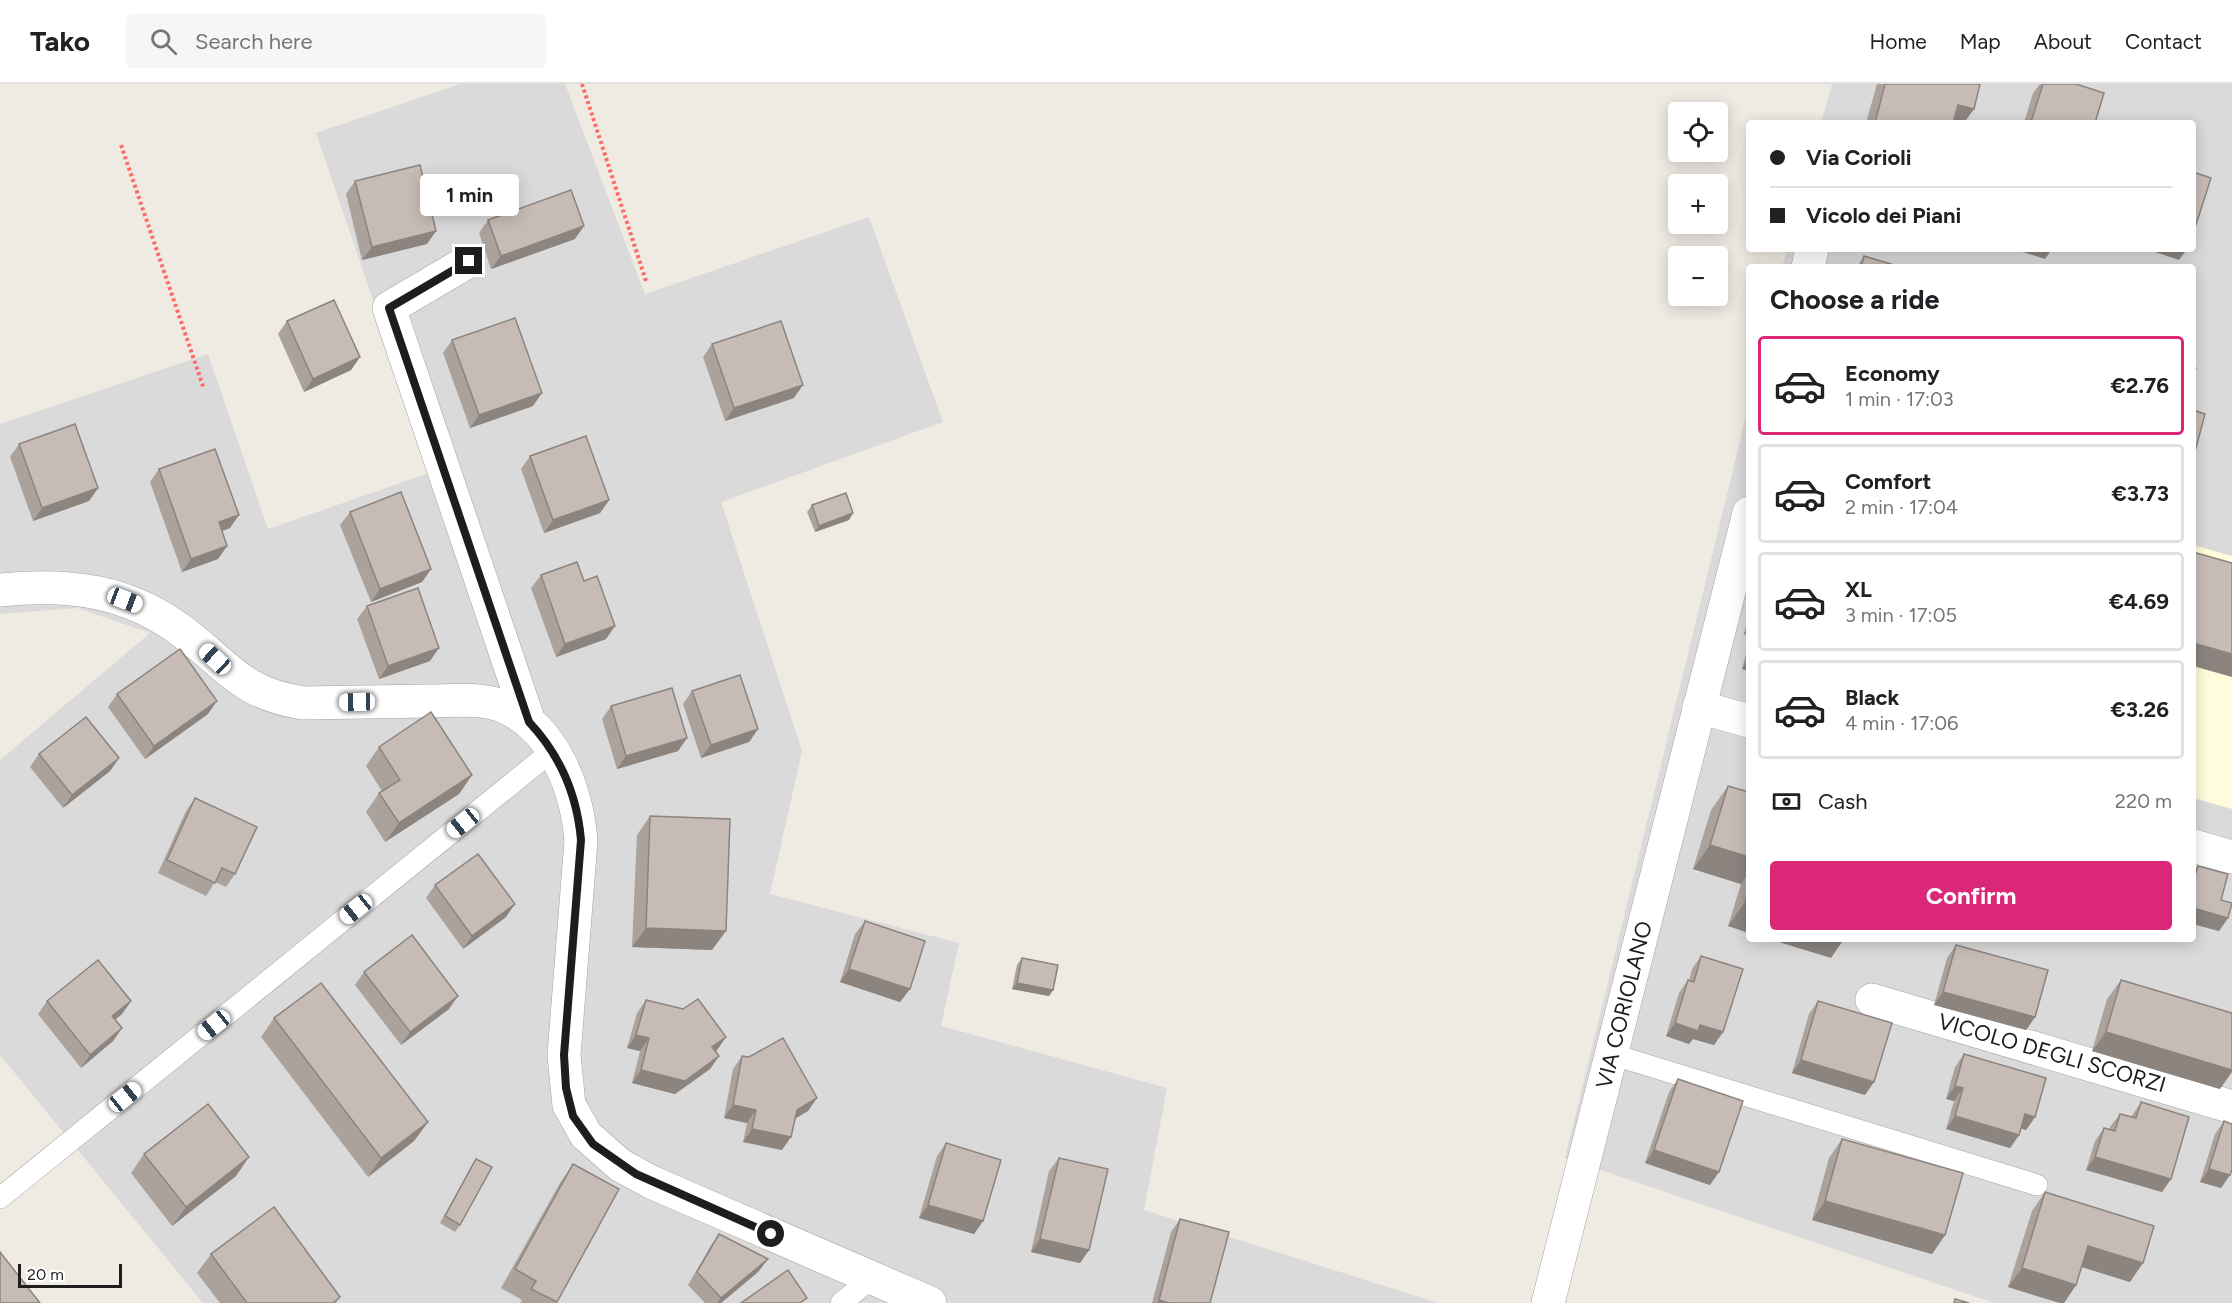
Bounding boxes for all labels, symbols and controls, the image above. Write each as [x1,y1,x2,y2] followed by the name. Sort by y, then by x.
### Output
[126,14,546,68] search box
[30,24,90,58] text: Tako
[147,25,180,58] icon: search
[195,28,313,55] text: Search here
[1870,29,1927,54] text: Home
[1960,29,2001,54] text: Map
[2034,29,2092,54] text: About
[2125,29,2202,54] text: Contact
[1668,102,1728,306] map controls
[1668,102,1728,162] button: locate
[1806,144,1911,171] text: Via Corioli
[420,174,518,216] callout: 1 min
[1668,174,1728,234] button: +
[446,183,493,207] text: 1 min
[1806,202,1961,229] text: Vicolo dei Piani
[1668,246,1728,306] button: −
[455,247,482,274] route end
[1770,283,1939,316] text: Choose a ride
[1773,359,1827,413] icon: car
[1845,360,1940,387] text: Economy
[2111,372,2169,399] text: €2.76
[1845,387,1954,411] text: 1 min · 17:03
[1773,467,1827,521] icon: car
[1845,468,1931,495] text: Comfort
[2112,480,2169,507] text: €3.73
[1845,495,1958,519] text: 2 min · 17:04
[1773,575,1827,629] icon: car
[1845,576,1872,603] text: XL
[105,585,145,615] car
[2109,588,2169,615] text: €4.69
[1845,603,1957,627] text: 3 min · 17:05
[196,640,234,678] car
[1773,683,1827,737] icon: car
[1845,684,1899,711] text: Black
[339,693,375,711] car
[2111,696,2169,723] text: €3.26
[1845,711,1958,735] text: 4 min · 17:06
[1770,785,1803,818] icon: cash
[1818,788,1868,815] text: Cash
[2115,789,2172,813] text: 220 m
[443,805,483,841] car
[1770,861,2172,930] button: Confirm
[336,891,376,927] car
[1590,918,1658,1092] street label: VIA CORIOLANO
[194,1007,234,1043] car
[1935,1008,2169,1098] street label: VICOLO DEGLI SCORZI
[105,1079,145,1115] car
[757,1220,784,1247] route start
[18,1261,122,1288] scale bar
[27,1265,64,1284] text: 20 m

